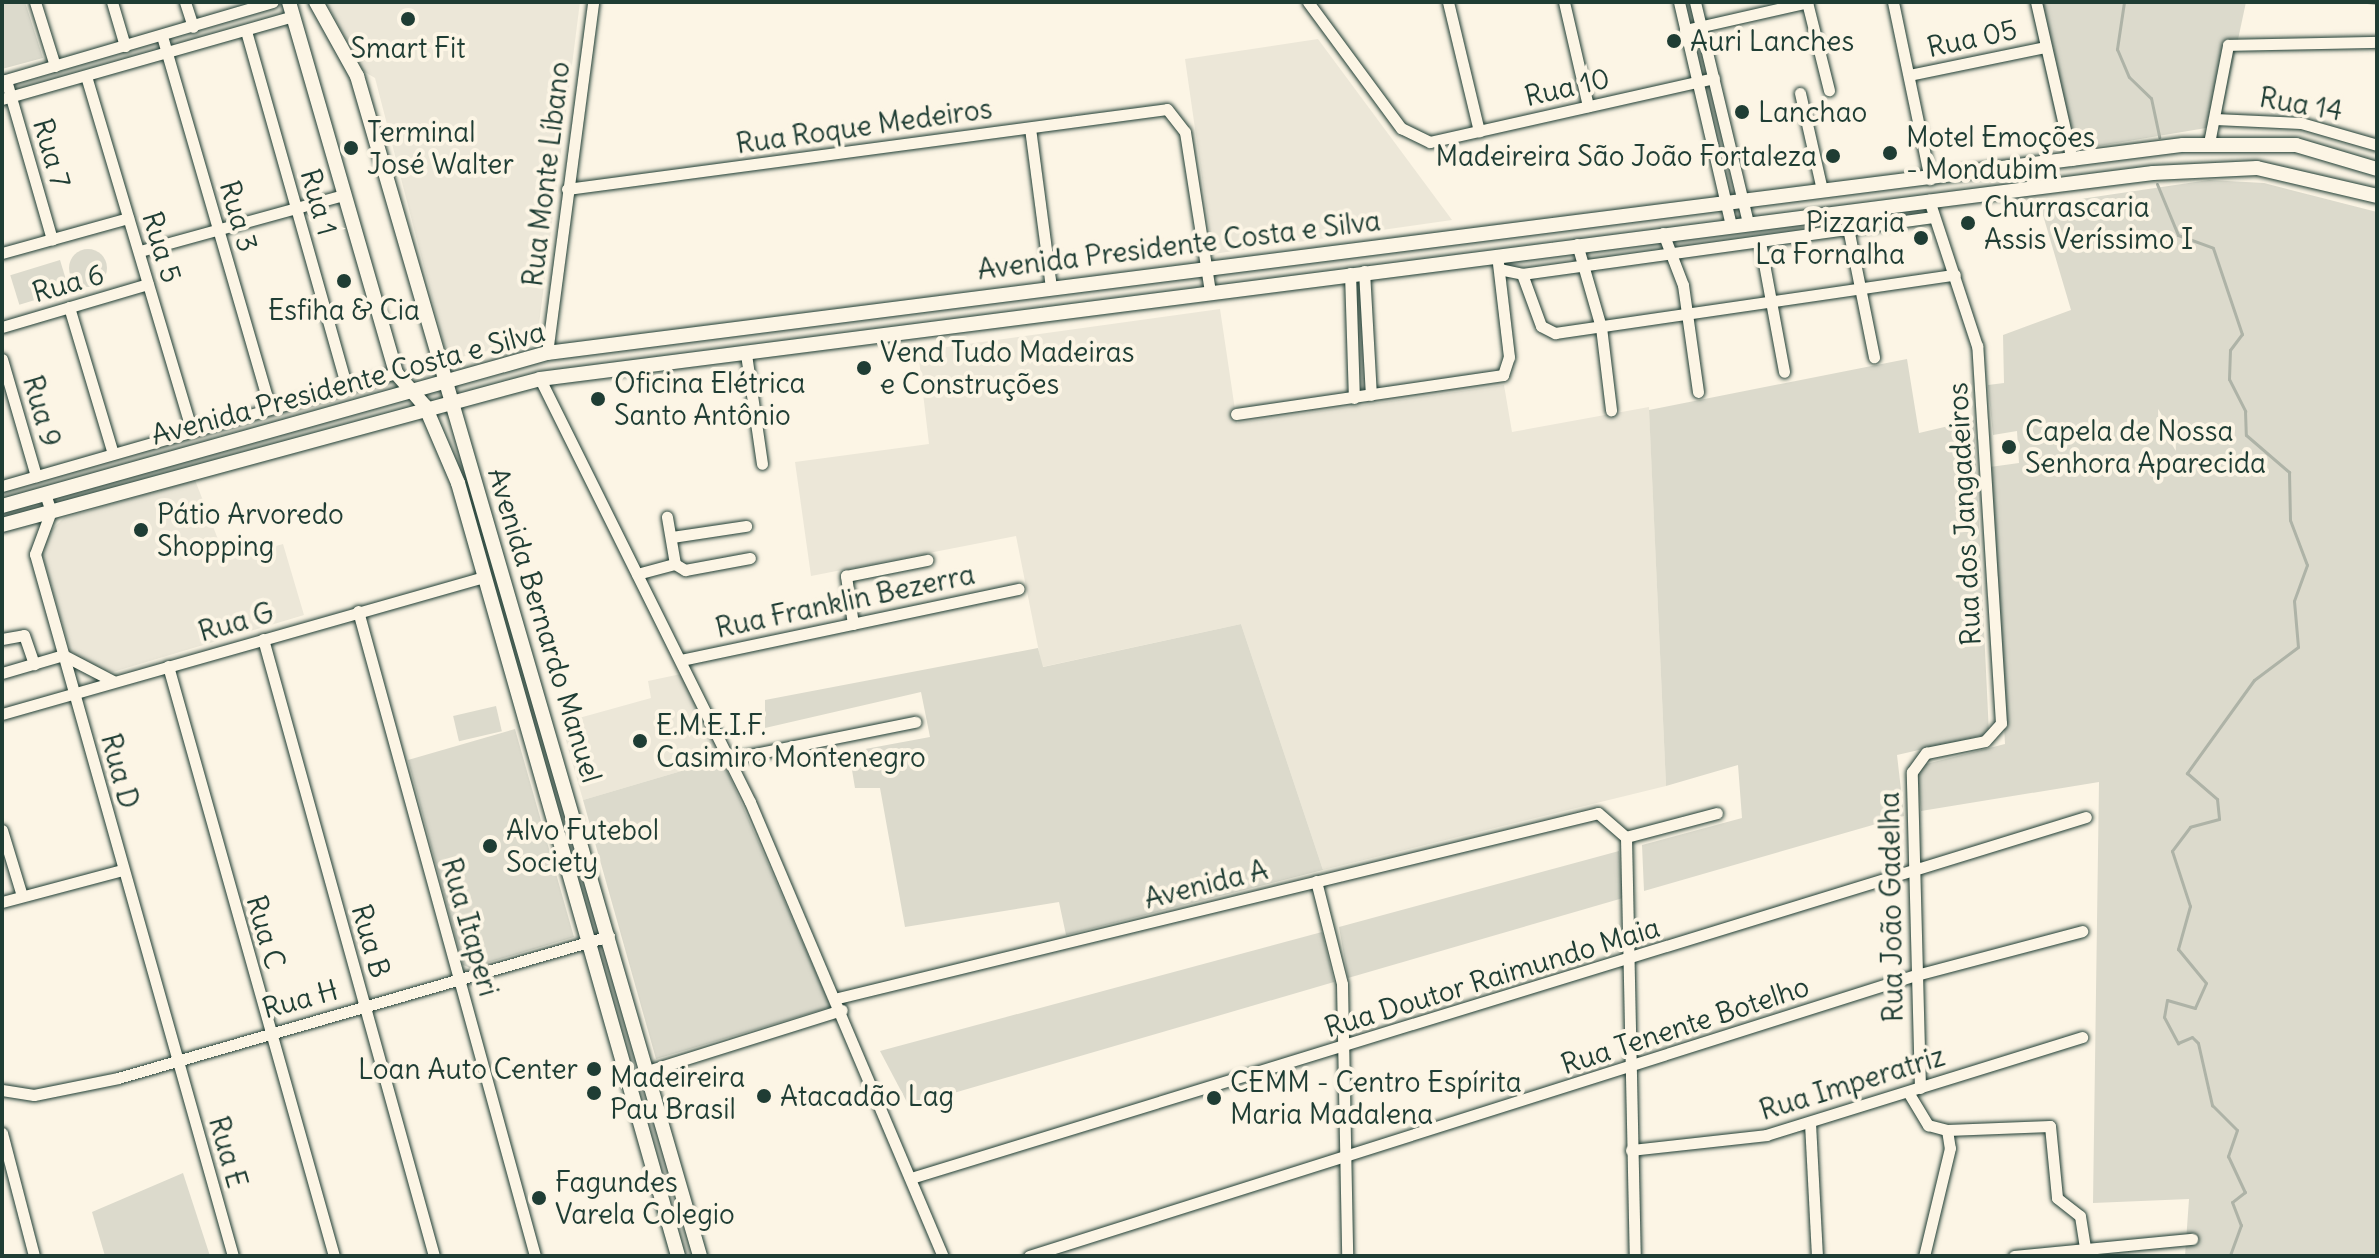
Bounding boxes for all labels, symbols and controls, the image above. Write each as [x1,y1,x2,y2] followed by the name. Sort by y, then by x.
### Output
[399,10,417,28] marker: Smart Fit
[1924,12,2020,64] street label: Rua 05
[1690,24,1854,58] place label: Auri Lanches
[350,31,466,65] place label: Smart Fit
[1665,32,1683,50] marker: Auri Lanches
[516,60,576,288] street label: Rua Monte Líbano
[1521,61,1613,113] street label: Rua 10
[2257,80,2345,128] street label: Rua 14
[734,91,994,161] street label: Rua Roque Medeiros
[1758,95,1867,129] place label: Lanchao
[1733,103,1751,121] marker: Lanchao
[26,115,78,191] street label: Rua 7
[367,115,514,181] place label: Terminal José Walter
[1906,120,2095,186] place label: Motel Emoções - Mondubim
[342,139,360,157] marker: Terminal José Walter
[1436,139,1817,173] place label: Madeireira São João Fortaleza
[1881,144,1899,162] marker: Motel Emoções - Mondubim
[1824,147,1842,165] marker: Madeireira São João Fortaleza
[294,165,344,239] street label: Rua 1
[213,177,265,255] street label: Rua 3
[1984,190,2193,256] place label: Churrascaria Assis Veríssimo I
[976,204,1382,286] street label: Avenida Presidente Costa e Silva
[1755,205,1905,271] place label: Pizzaria La Fornalha
[135,207,189,287] street label: Rua 5
[1959,214,1977,232] marker: Churrascaria Assis Veríssimo I
[1912,229,1930,247] marker: Pizzaria La Fornalha
[28,257,108,309] street label: Rua 6
[335,272,353,290] marker: Esfiha & Cia
[268,293,420,327] place label: Esfiha & Cia
[148,314,548,452] street label: Avenida Presidente Costa e Silva
[880,335,1135,401] place label: Vend Tudo Madeiras e Construções
[855,359,873,377] marker: Vend Tudo Madeiras e Construções
[614,366,805,432] place label: Oficina Elétrica Santo Antônio
[16,371,68,451] street label: Rua 9
[1940,382,1988,646] street label: Rua dos Jangadeiros
[589,390,607,408] marker: Oficina Elétrica Santo Antônio
[2025,414,2266,480] place label: Capela de Nossa Senhora Aparecida
[2000,438,2018,456] marker: Capela de Nossa Senhora Aparecida
[481,464,609,786] street label: Avenida Bernardo Manuel
[157,497,344,563] place label: Pátio Arvoredo Shopping
[132,521,150,539] marker: Pátio Arvoredo Shopping
[712,557,978,645] street label: Rua Franklin Bezerra
[194,595,278,649] street label: Rua G
[656,708,926,774] place label: E.M.E.I.F. Casimiro Montenegro
[94,730,146,812] street label: Rua D
[631,732,649,750] marker: E.M.E.I.F. Casimiro Montenegro
[1872,791,1910,1023] street label: Rua João Gadelha
[506,813,659,879] place label: Alvo Futebol Society
[481,837,499,855] marker: Alvo Futebol Society
[1141,852,1271,916] street label: Avenida A
[434,854,506,1000] street label: Rua Itaperi
[240,891,292,973] street label: Rua C
[345,900,397,982] street label: Rua B
[1321,910,1663,1044] street label: Rua Doutor Raimundo Maia
[1557,969,1813,1081] street label: Rua Tenente Botelho
[259,973,341,1025] street label: Rua H
[1755,1039,1949,1127] street label: Rua Imperatriz
[358,1052,578,1086] place label: Loan Auto Center
[585,1060,603,1078] marker: Loan Auto Center
[610,1060,745,1126] place label: Madeireira Pau Brasil
[1230,1065,1522,1131] place label: CEMM - Centro Espírita Maria Madalena
[780,1079,954,1113] place label: Atacadão Lag
[585,1084,603,1102] marker: Madeireira Pau Brasil
[755,1087,773,1105] marker: Atacadão Lag
[1205,1089,1223,1107] marker: CEMM - Centro Espírita Maria Madalena
[202,1112,254,1192] street label: Rua E
[555,1165,735,1231] place label: Fagundes Varela Colegio
[530,1189,548,1207] marker: Fagundes Varela Colegio

